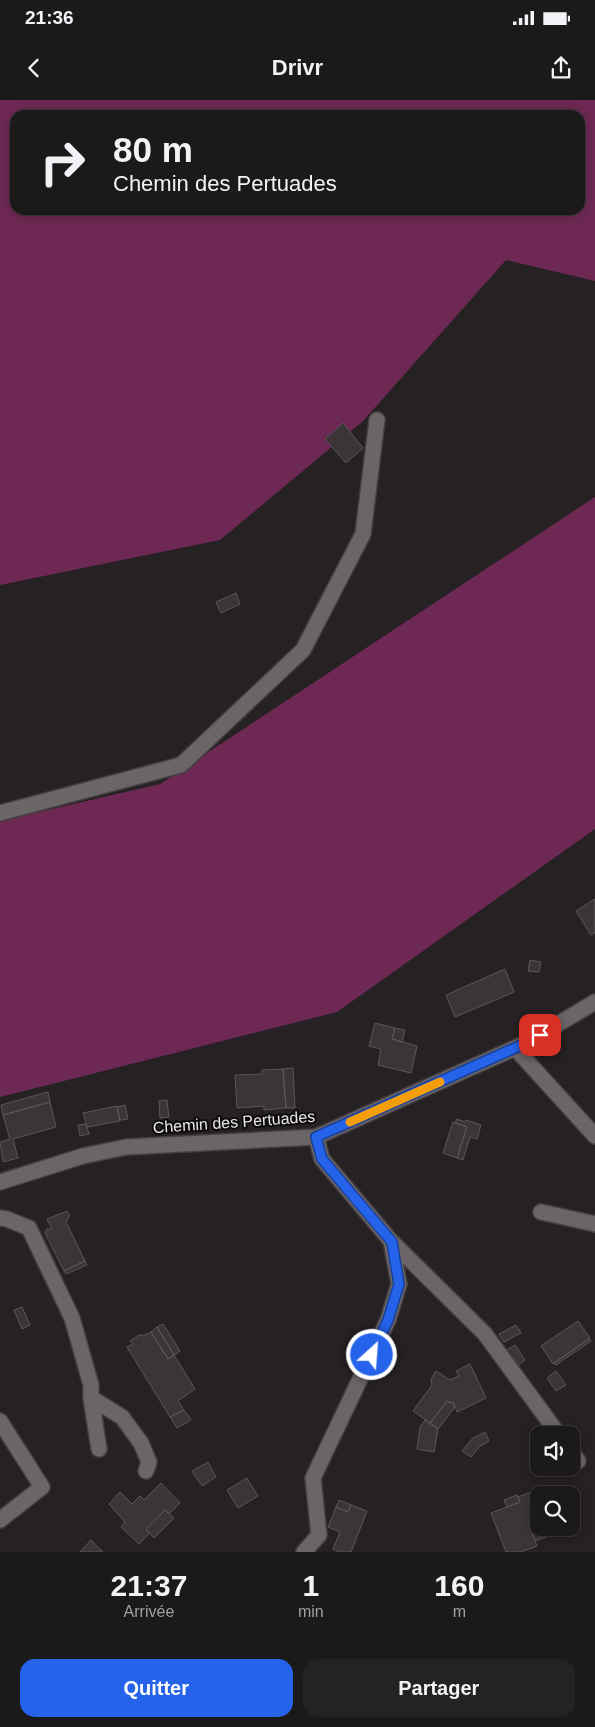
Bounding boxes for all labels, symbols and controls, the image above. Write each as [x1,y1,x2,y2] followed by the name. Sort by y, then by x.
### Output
[25,7,74,28] text: 21:36
[20,54,48,82] icon: back
[547,54,575,82] icon: share
[272,55,323,80] text: Drivr
[30,130,95,195] icon: right
[113,130,193,169] text: 80 m
[113,171,337,196] text: Chemin des Pertuades
[519,1014,561,1056] pin
[526,1021,554,1049] icon: arrive
[152,1108,316,1136] street label: Chemin des Pertuades
[345,1328,397,1380] position arrow
[530,1426,580,1536] map controls
[530,1426,580,1476] button: sound
[530,1486,580,1536] button: search
[111,1569,187,1602] text: 21:37
[302,1569,319,1602] text: 1
[434,1569,484,1602] text: 160
[124,1603,174,1620] text: Arrivée
[298,1603,324,1620] text: min
[453,1603,466,1620] text: m
[20,1659,293,1717] button: Quitter
[303,1659,575,1717] button: Partager

